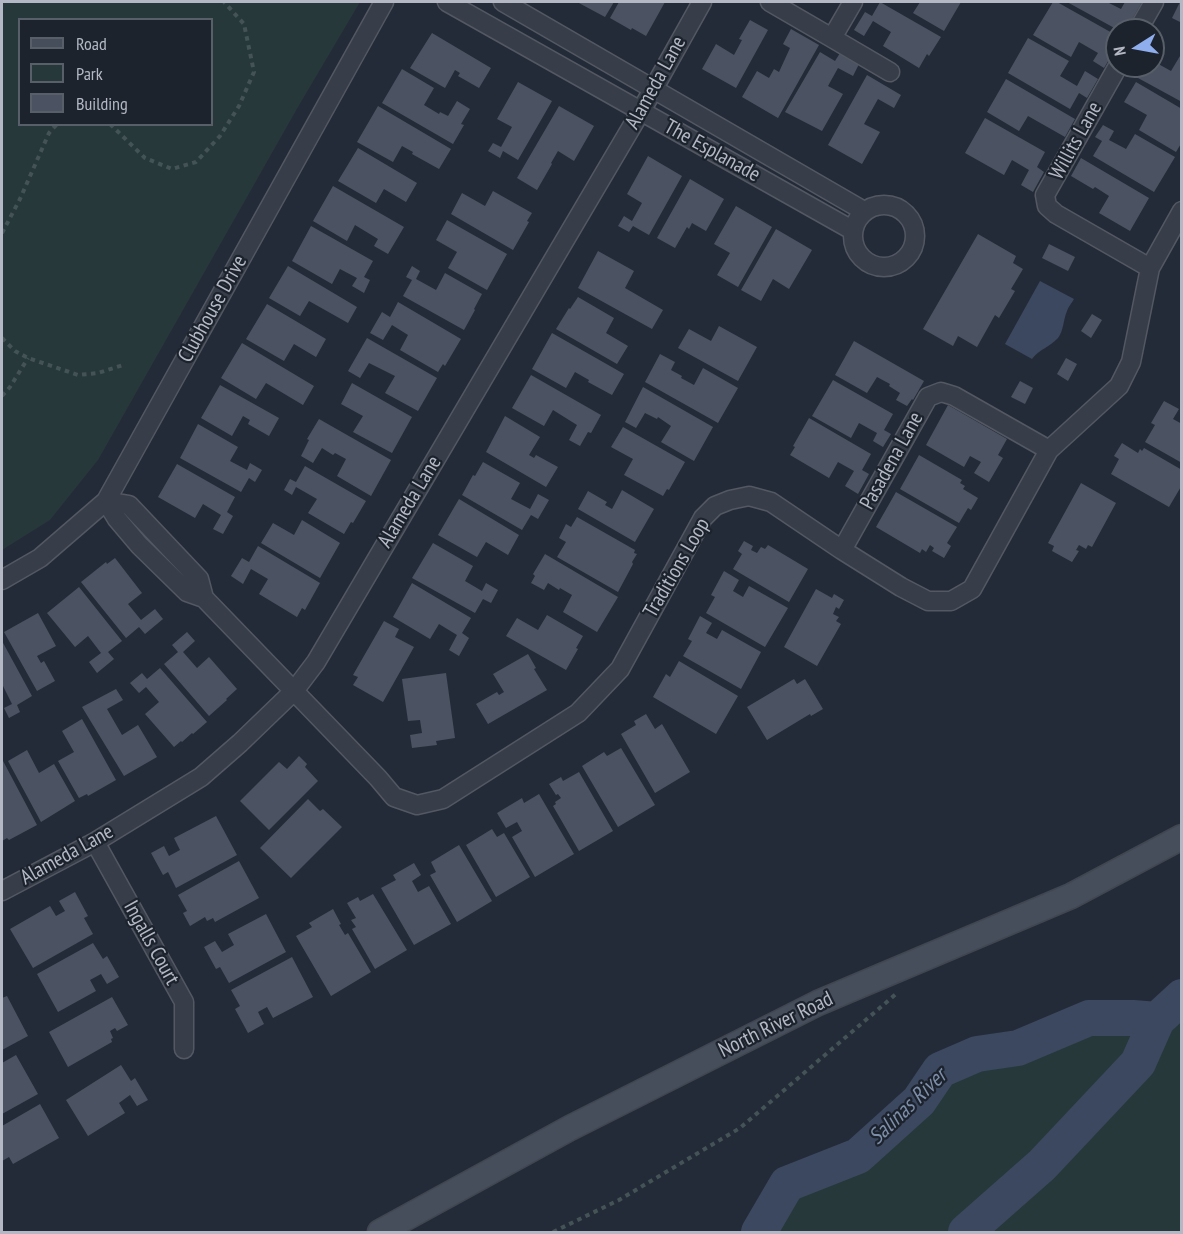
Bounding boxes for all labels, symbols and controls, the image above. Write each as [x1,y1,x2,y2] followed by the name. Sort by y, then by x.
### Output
[18,18,213,126] legend
[1105,18,1165,78] north arrow
[76,32,107,55] text: Road
[620,32,692,134] street label: Alameda Lane
[1109,45,1130,57] text: N
[76,62,103,85] text: Park
[76,92,128,115] text: Building
[1044,98,1108,184] street label: Willits Lane
[660,114,764,188] street label: The Esplanade
[173,251,253,367] street label: Clubhouse Drive
[855,408,929,514] street label: Pasadena Lane
[373,452,447,552] street label: Alameda Lane
[638,514,716,622] street label: Traditions Loop
[16,819,118,891] street label: Alameda Lane
[118,897,184,989] street label: Ingalls Court
[715,987,837,1063] street label: North River Road
[864,1064,952,1150] water label: Salinas River

